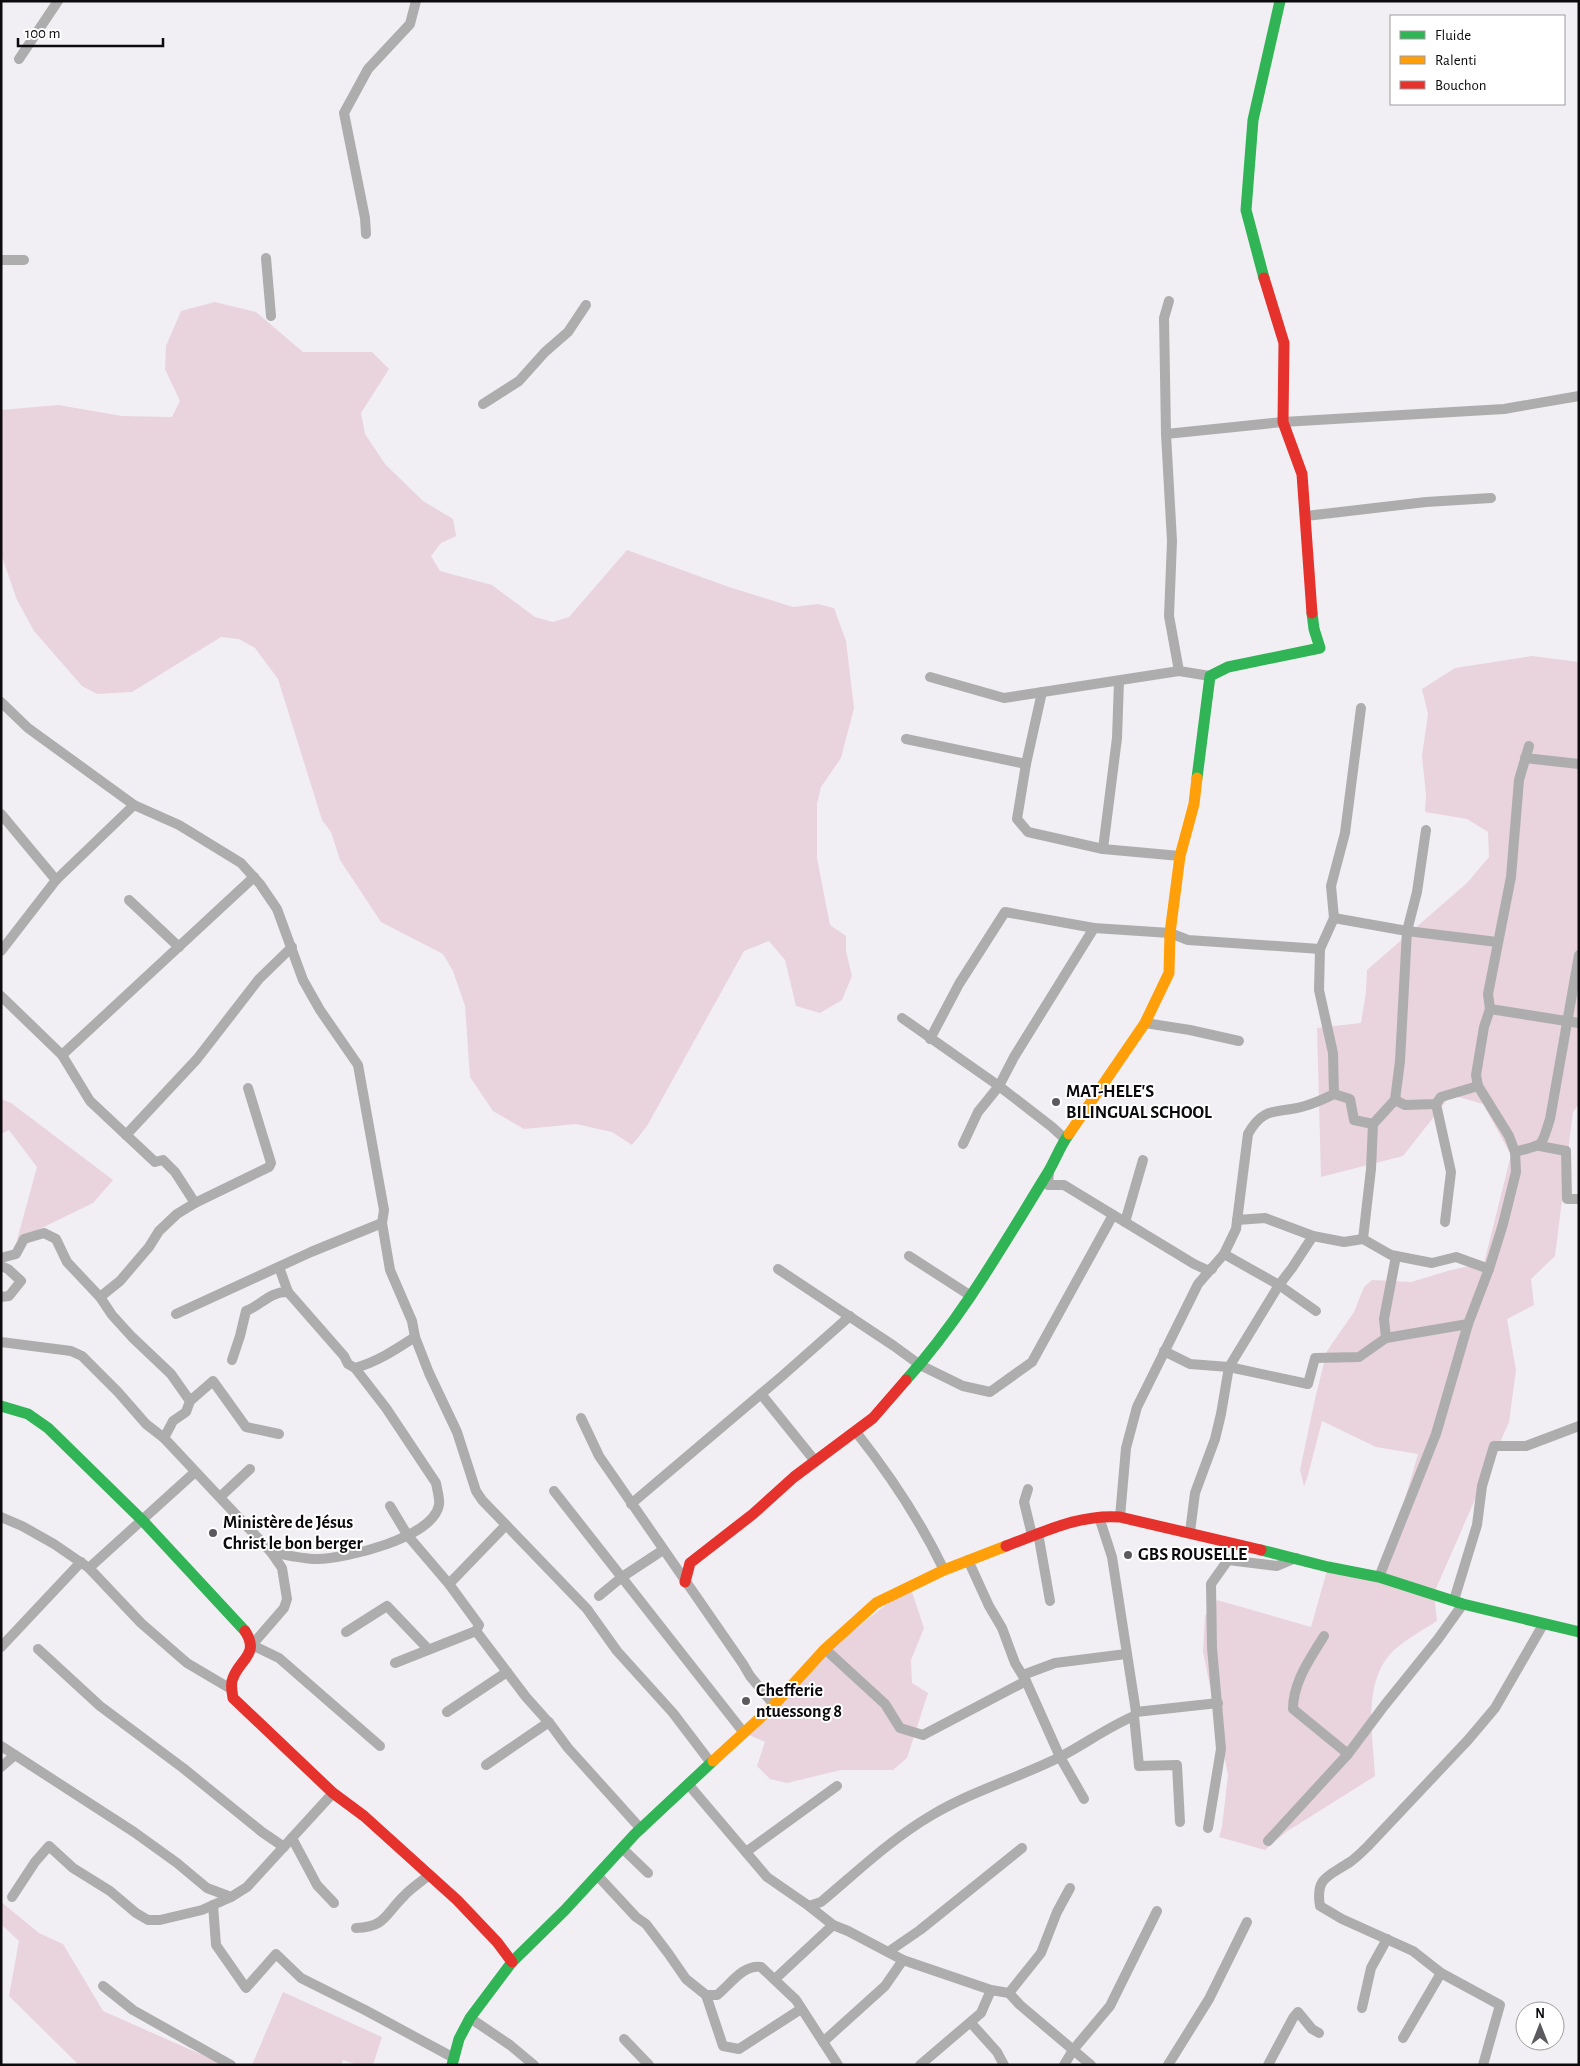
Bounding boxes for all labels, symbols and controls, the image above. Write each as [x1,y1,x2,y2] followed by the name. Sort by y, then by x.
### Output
[18,15,162,47] scale bar
[1390,15,1565,105] legend
[25,26,60,41] text: 100 m
[1435,28,1471,43] text: Fluide
[1435,53,1477,68] text: Ralenti
[1435,78,1486,93] text: Bouchon
[1066,1083,1212,1122] place label: MAT-HELE'S BILINGUAL SCHOOL
[1050,1096,1062,1108] marker: MAT-HELE'S BILINGUAL SCHOOL
[223,1514,363,1553] place label: Ministère de Jésus Christ le bon berger
[207,1527,219,1539] marker: Ministère de Jésus Christ le bon berger
[1138,1546,1247,1564] place label: GBS ROUSELLE
[1122,1549,1134,1561] marker: GBS ROUSELLE
[756,1682,842,1721] place label: Chefferie ntuessong 8
[740,1695,752,1707] marker: Chefferie ntuessong 8
[1515,2001,1565,2051] north arrow
[1535,2007,1545,2021] text: N

